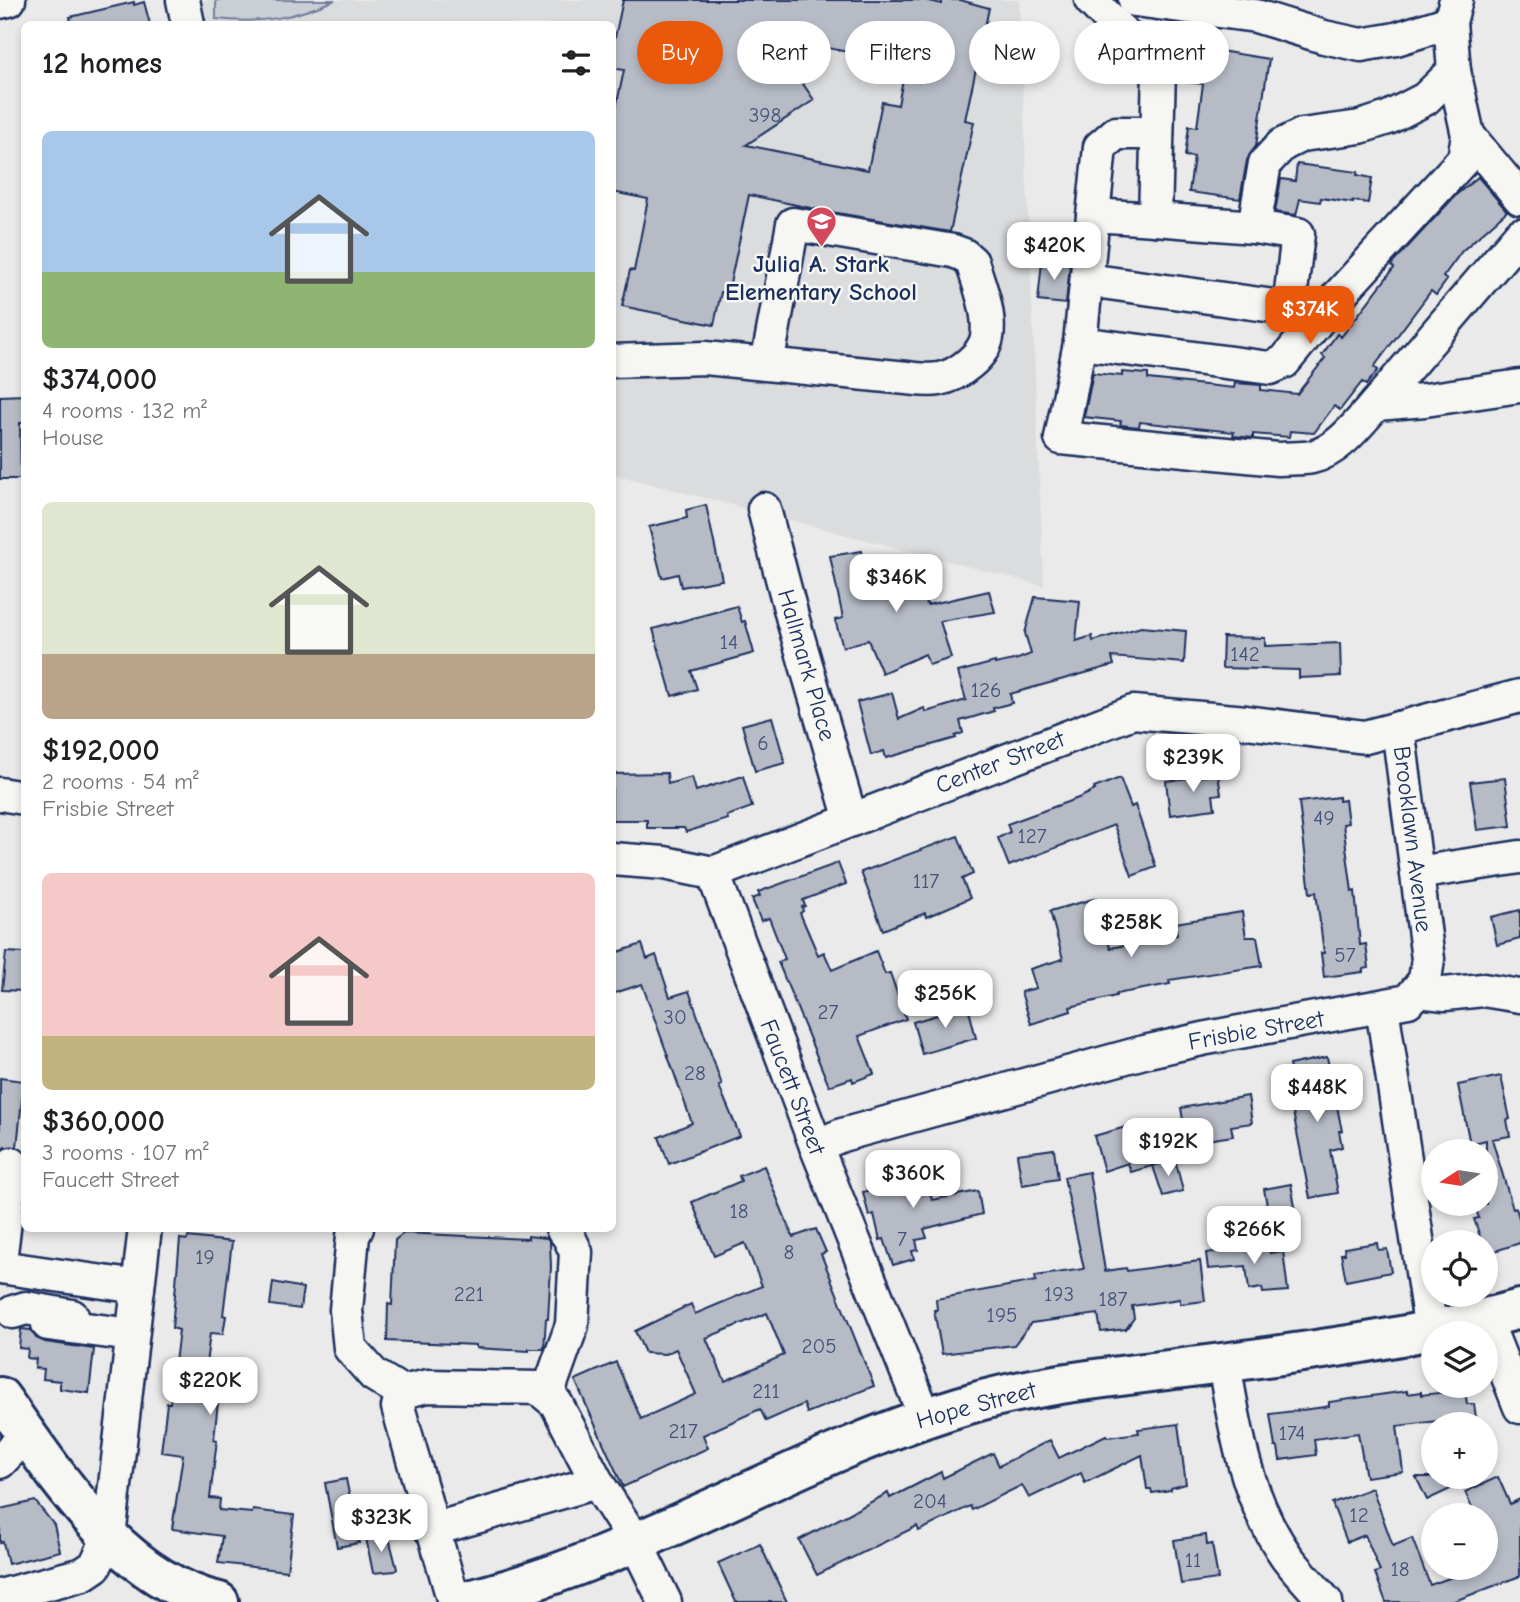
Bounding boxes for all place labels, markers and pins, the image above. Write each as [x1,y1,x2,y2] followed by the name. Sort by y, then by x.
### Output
[804,205,838,249] school or university icon: Julia A. Stark Elementary School
[1005,222,1103,282] pin: $420K
[725,250,917,306] place label: Julia A. Stark Elementary School
[1261,286,1359,346] pin: $374K
[847,554,945,614] pin: $346K
[1144,734,1242,794] pin: $239K
[1082,900,1180,959] pin: $258K
[896,970,994,1030] pin: $256K
[1268,1064,1366,1124] pin: $448K
[1119,1118,1217,1178] pin: $192K
[864,1150,962,1210] pin: $360K
[1205,1206,1303,1266] pin: $266K
[161,1358,259,1417] pin: $220K
[332,1494,430,1554] pin: $323K

